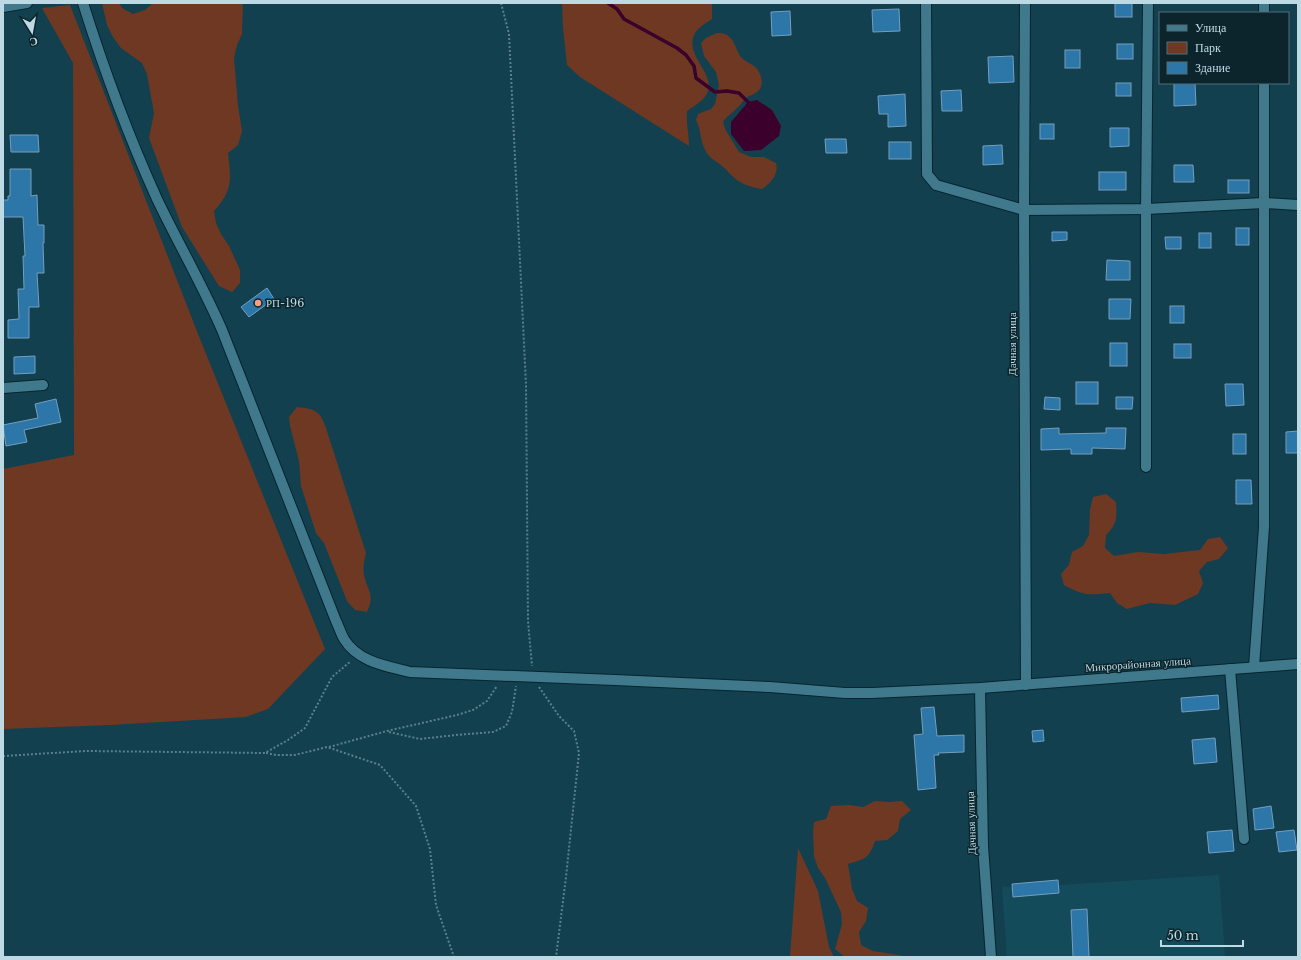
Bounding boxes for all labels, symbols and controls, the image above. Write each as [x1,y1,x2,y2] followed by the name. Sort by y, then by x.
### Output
[12,12,52,52] north arrow
[1159,12,1289,84] legend
[1195,20,1227,35] text: Улица
[29,34,39,49] text: С
[1195,40,1221,55] text: Парк
[1195,60,1230,75] text: Здание
[266,296,304,310] place label: РП-196
[253,298,263,308] marker: РП-196
[1005,312,1019,376] street label: Дачная улица
[1085,653,1191,675] street label: Микрорайонная улица
[963,791,979,855] street label: Дачная улица
[1161,922,1243,948] scale bar
[1167,928,1199,943] text: 50 m

